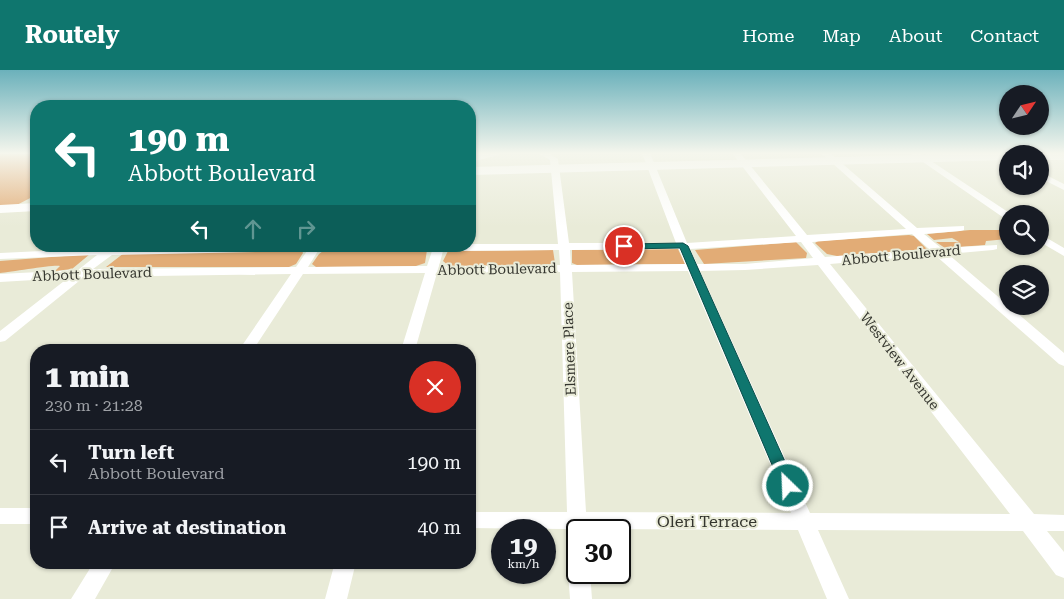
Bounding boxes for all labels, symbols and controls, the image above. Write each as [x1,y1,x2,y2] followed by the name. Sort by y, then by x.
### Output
[25,21,120,49] text: Routely
[742,25,794,46] text: Home
[822,25,861,46] text: Map
[889,25,942,46] text: About
[970,25,1039,46] text: Contact
[999,85,1049,135] north arrow
[999,85,1049,315] map controls
[128,119,229,160] text: 190 m
[45,120,110,185] icon: left
[999,145,1049,195] button: sound
[128,161,316,186] text: Abbott Boulevard
[999,205,1049,255] button: search
[186,215,214,243] icon: left
[239,215,267,243] icon: ahead
[292,215,320,243] icon: right
[603,225,645,267] pin
[610,232,638,260] icon: arrive
[841,242,961,268] street label: Abbott Boulevard
[437,260,557,278] street label: Abbott Boulevard
[32,264,152,284] street label: Abbott Boulevard
[999,265,1049,315] button: layers
[559,302,579,396] street label: Elsmere Place
[857,309,943,413] street label: Westview Avenue
[45,359,129,394] text: 1 min
[409,361,461,413] button: close
[45,396,143,415] text: 230 m · 21:28
[88,441,174,464] text: Turn left
[45,448,73,476] icon: left
[407,451,461,474] text: 190 m
[761,459,813,511] position arrow
[88,464,224,483] text: Abbott Boulevard
[657,512,757,531] street label: Oleri Terrace
[45,513,73,541] icon: arrive
[88,516,286,539] text: Arrive at destination
[418,516,461,539] text: 40 m
[566,519,631,584] speed limit sign: 30
[509,531,538,560] text: 19
[507,557,540,571] text: km/h

